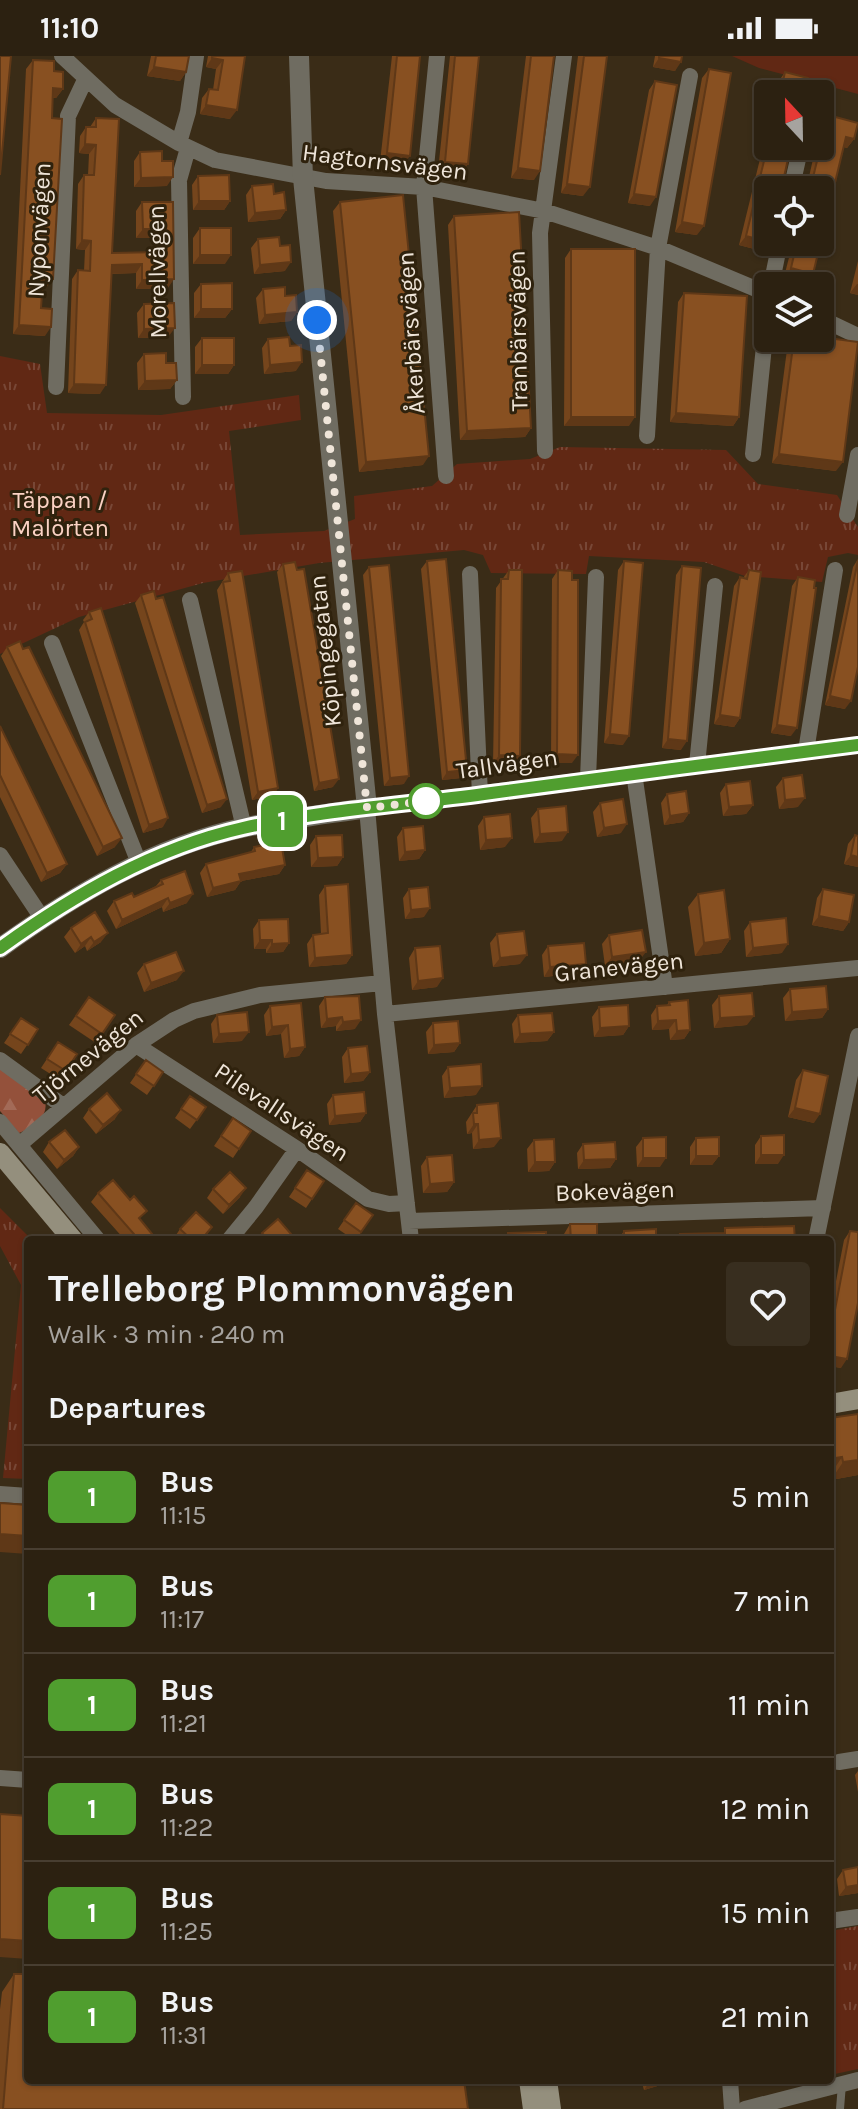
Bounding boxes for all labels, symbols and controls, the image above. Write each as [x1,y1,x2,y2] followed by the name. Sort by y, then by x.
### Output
[40,10,99,46] text: 11:10
[754,80,834,160] north arrow
[754,80,834,352] map controls
[301,138,469,186] street label: Hagtornsvägen
[21,162,57,298] street label: Nyponvägen
[754,176,834,256] button: locate
[142,205,172,339] street label: Morellvägen
[503,250,533,412] street label: Tranbärsvägen
[390,251,431,415] street label: Åkerbärsvägen
[754,272,834,352] button: layers
[297,300,337,340] your location
[11,486,109,542] park label: Täppan / Malörten
[303,574,347,728] street label: Köpingegatan
[454,743,560,785] street label: Tallvägen
[409,784,443,818] unlabelled marker
[256,795,308,847] line badge: 1
[277,804,287,837] text: 1
[553,946,685,988] street label: Granevägen
[27,1003,149,1109] street label: Tjörnevägen
[209,1057,355,1167] street label: Pilevallsvägen
[555,1175,675,1207] street label: Bokevägen
[726,1262,810,1346] button: heart
[48,1266,515,1311] text: Trelleborg Plommonvägen
[48,1319,285,1350] text: Walk · 3 min · 240 m
[48,1390,206,1426] text: Departures
[160,1464,214,1500] text: Bus
[731,1479,810,1515] text: 5 min
[87,1480,97,1513] text: 1
[160,1500,206,1531] text: 11:15
[160,1568,214,1604] text: Bus
[734,1583,810,1619] text: 7 min
[87,1584,97,1617] text: 1
[160,1604,204,1635] text: 11:17
[160,1672,214,1708] text: Bus
[728,1687,810,1723] text: 11 min
[87,1688,97,1721] text: 1
[160,1708,207,1739] text: 11:21
[160,1776,214,1812] text: Bus
[720,1791,810,1827] text: 12 min
[87,1792,97,1825] text: 1
[160,1812,213,1843] text: 11:22
[160,1880,214,1916] text: Bus
[721,1895,810,1931] text: 15 min
[87,1896,97,1929] text: 1
[160,1916,213,1947] text: 11:25
[160,1984,214,2020] text: Bus
[720,1999,810,2035] text: 21 min
[87,2000,97,2033] text: 1
[160,2020,207,2051] text: 11:31

